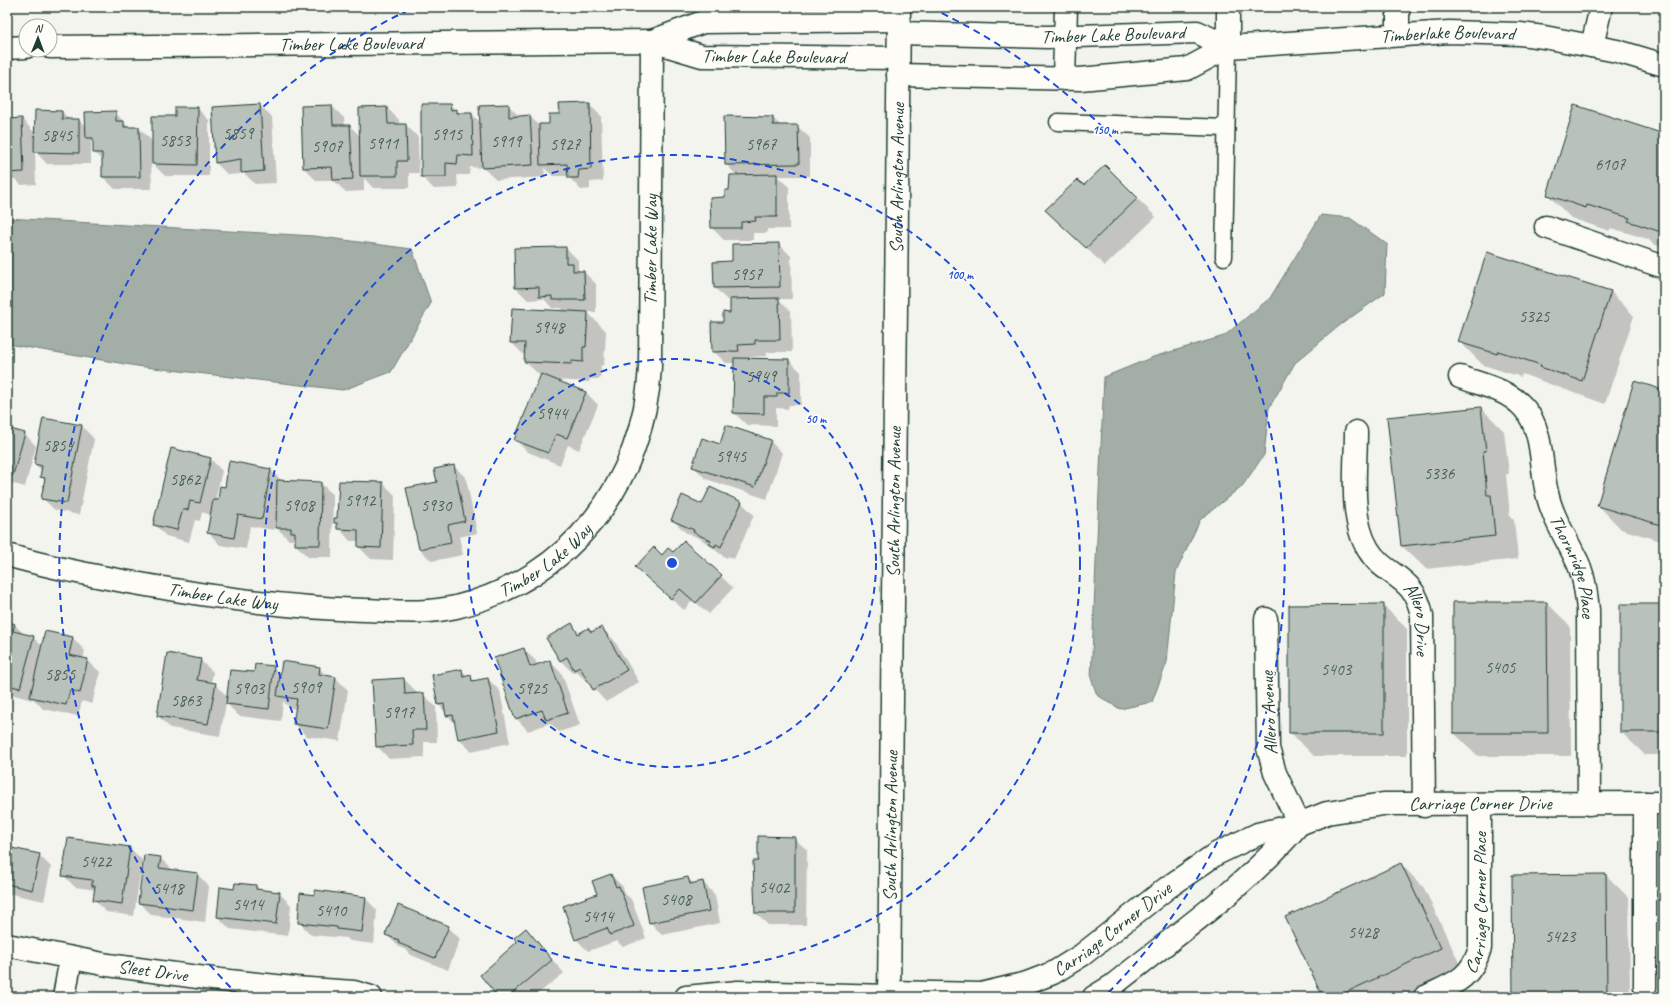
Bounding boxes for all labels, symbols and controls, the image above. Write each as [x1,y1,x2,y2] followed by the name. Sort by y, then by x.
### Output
[18,18,58,58] north arrow
[1041,20,1189,49] street label: Timber Lake Boulevard
[1380,20,1517,49] street label: Timberlake Boulevard
[35,21,44,35] text: N
[279,31,427,57] street label: Timber Lake Boulevard
[702,44,849,70] street label: Timber Lake Boulevard
[885,101,910,253] street label: South Arlington Avenue
[1092,122,1119,138] text: 150 m
[223,123,255,144] house number: 5859
[432,124,464,145] house number: 5915
[42,125,74,146] house number: 5845
[160,130,192,151] house number: 5853
[491,131,523,152] house number: 5919
[368,133,400,154] house number: 5911
[550,134,582,155] house number: 5927
[746,134,778,155] house number: 5967
[312,136,344,157] house number: 5907
[1595,154,1627,175] house number: 6107
[638,193,663,305] street label: Timber Lake Way
[732,264,764,285] house number: 5957
[947,267,974,283] text: 100 m
[1519,306,1551,327] house number: 5325
[534,317,567,338] house number: 5948
[746,366,778,387] house number: 5949
[537,403,570,424] house number: 5944
[806,411,827,427] text: 50 m
[881,425,907,577] street label: South Arlington Avenue
[43,435,76,456] house number: 5854
[716,446,748,467] house number: 5945
[1424,463,1456,484] house number: 5336
[170,469,202,490] house number: 5862
[345,490,377,511] house number: 5912
[284,495,317,516] house number: 5908
[421,495,453,516] house number: 5930
[1544,511,1600,620] street label: Thornridge Place
[495,518,598,603] street label: Timber Lake Way
[665,556,679,570] centre of rings
[166,577,280,616] street label: Timber Lake Way
[1398,577,1434,658] street label: Allero Drive
[1485,657,1517,678] house number: 5405
[1321,659,1353,680] house number: 5403
[45,664,77,685] house number: 5855
[1255,669,1283,756] street label: Allero Avenue
[291,677,323,698] house number: 5909
[234,678,266,699] house number: 5903
[517,678,549,699] house number: 5925
[171,690,203,711] house number: 5863
[384,702,416,723] house number: 5917
[878,749,904,901] street label: South Arlington Avenue
[1409,791,1554,816] street label: Carriage Corner Drive
[1459,830,1492,978] street label: Carriage Corner Place
[81,851,113,872] house number: 5422
[1049,876,1178,982] street label: Carriage Corner Drive
[759,877,791,898] house number: 5402
[153,878,186,899] house number: 5418
[661,889,694,910] house number: 5408
[233,894,266,915] house number: 5414
[316,900,348,921] house number: 5410
[583,906,616,927] house number: 5414
[1348,922,1381,943] house number: 5428
[1545,926,1577,947] house number: 5423
[116,954,191,988] street label: Sleet Drive

